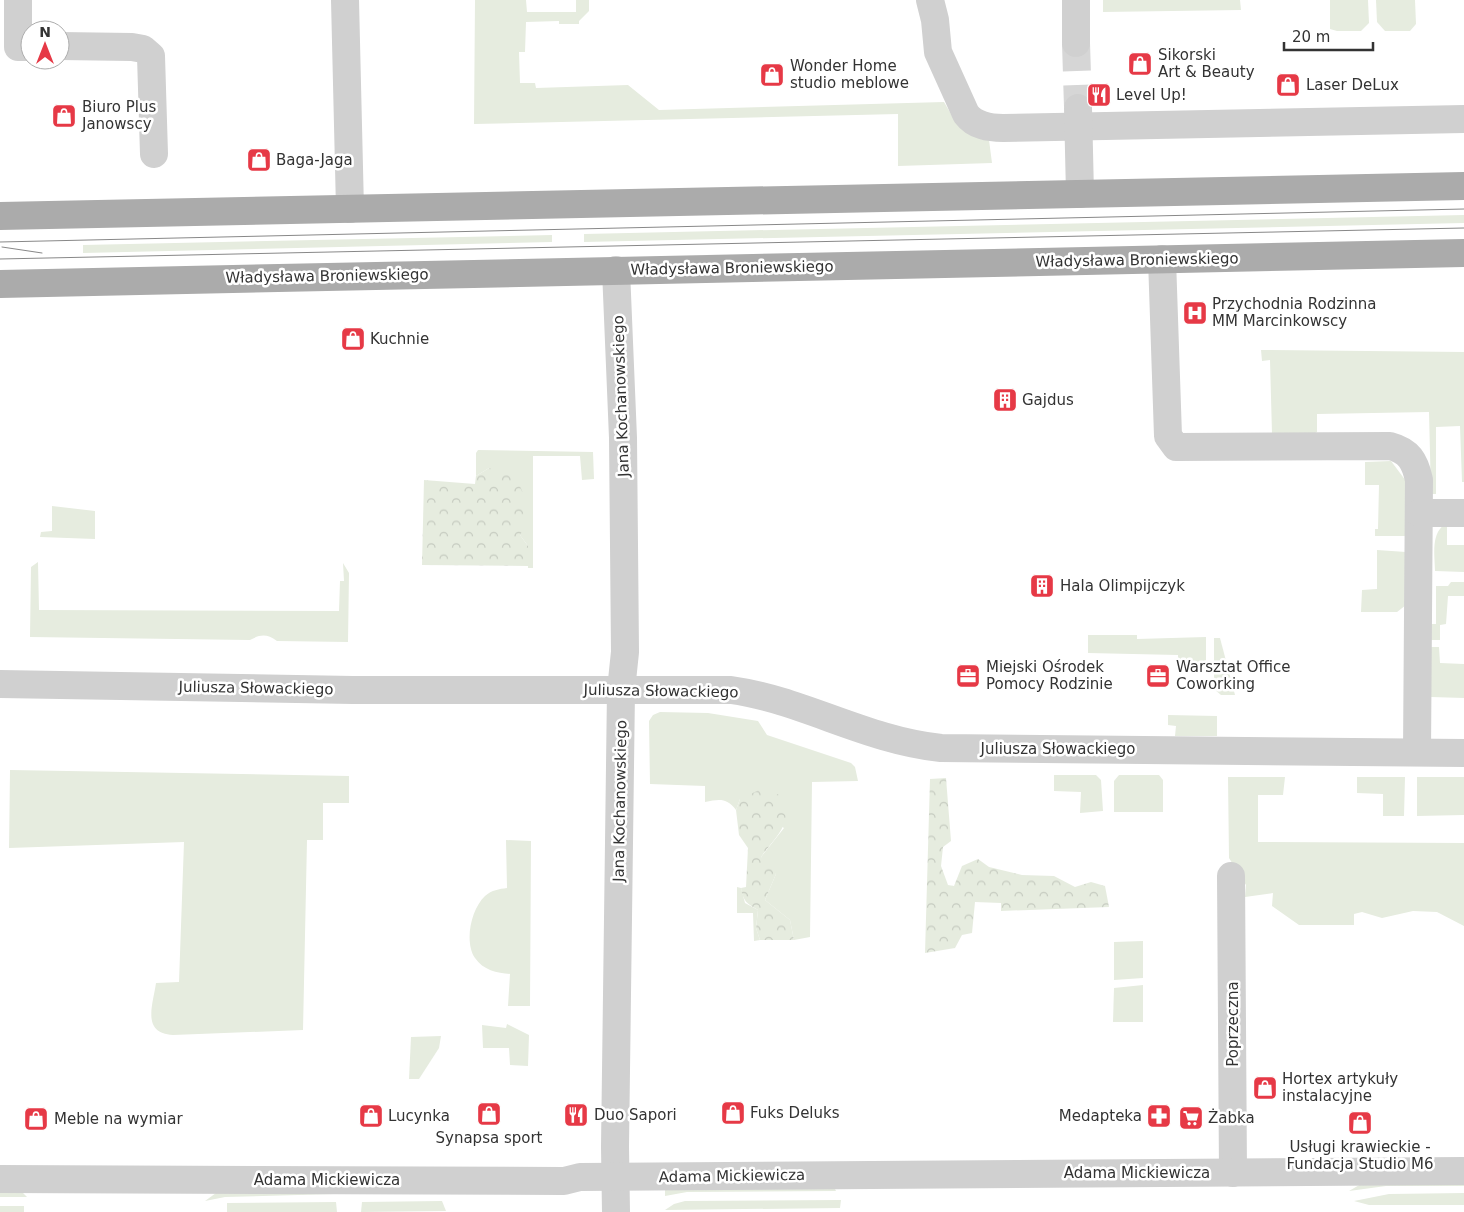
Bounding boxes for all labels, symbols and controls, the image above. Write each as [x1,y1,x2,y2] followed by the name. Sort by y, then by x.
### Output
[20,20,70,70] north arrow
[1284,20,1373,52] scale bar
[39,24,51,40] text: N
[1292,28,1330,46] text: 20 m
[1158,46,1255,81] place label: Sikorski Art & Beauty
[1127,51,1153,77] shop icon: Sikorski Art & Beauty
[790,57,909,92] place label: Wonder Home studio meblowe
[759,62,785,88] shop icon: Wonder Home studio meblowe
[1275,72,1301,98] shop icon: Laser DeLux
[1306,76,1399,94] place label: Laser DeLux
[1086,82,1112,108] restaurant icon: Level Up!
[1116,86,1187,104] place label: Level Up!
[81,98,156,133] place label: Biuro Plus Janowscy
[51,103,77,129] shop icon: Biuro Plus Janowscy
[246,147,272,173] shop icon: Baga-Jaga
[276,151,353,169] place label: Baga-Jaga
[1035,249,1239,271] street label: Władysława Broniewskiego
[630,257,834,279] street label: Władysława Broniewskiego
[225,265,429,287] street label: Władysława Broniewskiego
[1212,295,1376,330] place label: Przychodnia Rodzinna MM Marcinkowscy
[1182,300,1208,326] hospital icon: Przychodnia Rodzinna MM Marcinkowscy
[609,315,633,478] street label: Jana Kochanowskiego
[340,326,366,352] shop icon: Kuchnie
[370,330,429,348] place label: Kuchnie
[992,387,1018,413] building icon: Gajdus
[1022,391,1074,409] place label: Gajdus
[1029,573,1055,599] building icon: Hala Olimpijczyk
[1060,577,1185,595] place label: Hala Olimpijczyk
[986,658,1113,693] place label: Miejski Ośrodek Pomocy Rodzinie
[1176,658,1290,693] place label: Warsztat Office Coworking
[955,663,981,689] office icon: Miejski Ośrodek Pomocy Rodzinie
[1145,663,1171,689] office icon: Warsztat Office Coworking
[177,678,334,698] street label: Juliusza Słowackiego
[582,681,739,701] street label: Juliusza Słowackiego
[610,720,630,883] street label: Jana Kochanowskiego
[980,740,1135,758] street label: Juliusza Słowackiego
[1224,981,1242,1067] street label: Poprzeczna
[1282,1070,1398,1105] place label: Hortex artykuły instalacyjne
[1252,1075,1278,1101] shop icon: Hortex artykuły instalacyjne
[720,1100,746,1126] shop icon: Fuks Deluks
[476,1101,502,1127] shop icon: Synapsa sport
[563,1102,589,1128] restaurant icon: Duo Sapori
[358,1103,384,1129] shop icon: Lucynka
[1146,1103,1172,1129] pharmacy icon: Medapteka
[750,1104,840,1122] place label: Fuks Deluks
[1178,1105,1204,1131] supermarket icon: Żabka
[23,1106,49,1132] shop icon: Meble na wymiar
[594,1106,677,1124] place label: Duo Sapori
[388,1107,450,1125] place label: Lucynka
[1059,1107,1142,1125] place label: Medapteka
[1208,1108,1255,1127] place label: Żabka
[54,1110,183,1128] place label: Meble na wymiar
[1347,1110,1373,1136] shop icon: Usługi krawieckie - Fundacja Studio M6
[436,1129,543,1147] place label: Synapsa sport
[1287,1138,1433,1173] place label: Usługi krawieckie - Fundacja Studio M6
[1064,1164,1210,1182] street label: Adama Mickiewicza
[659,1166,805,1186] street label: Adama Mickiewicza
[254,1171,400,1189] street label: Adama Mickiewicza

